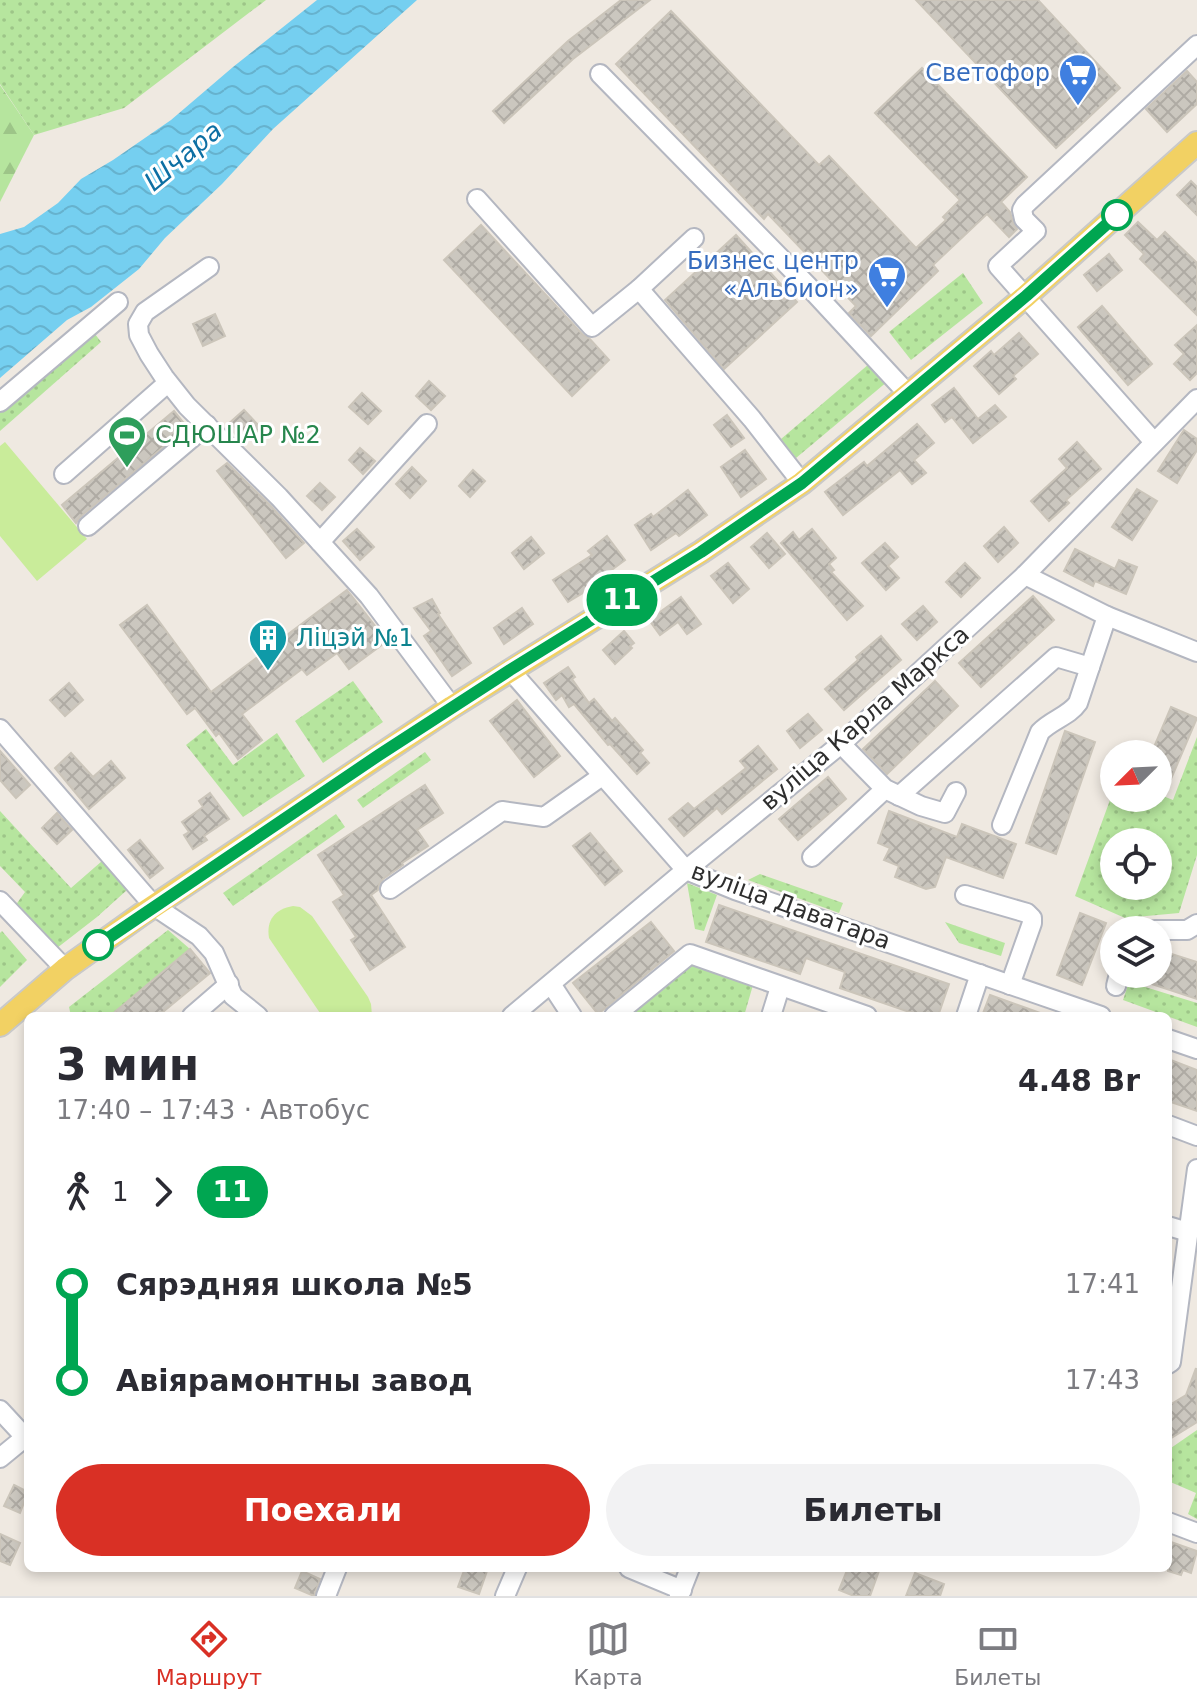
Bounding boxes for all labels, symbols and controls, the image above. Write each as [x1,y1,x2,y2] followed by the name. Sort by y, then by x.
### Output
[1057,52,1099,107] supermarket icon: Светофор
[925,59,1050,87] place label: Светофор
[138,115,228,197] water label: Шчара
[1102,200,1132,230] unlabelled marker
[687,247,859,303] place label: Бизнес центр «Альбион»
[866,254,908,309] supermarket icon: Бизнес центр «Альбион»
[106,414,148,469] sports icon: СДЮШАР №2
[155,421,321,449] place label: СДЮШАР №2
[586,574,658,626] line badge: 11
[603,583,641,616] text: 11
[247,617,289,672] building icon: Ліцэй №1
[755,620,975,816] street label: вуліца Карла Маркса
[296,624,414,652] place label: Ліцэй №1
[1100,740,1172,812] north arrow
[1100,740,1172,988] map controls
[1100,828,1172,900] button: locate
[688,857,894,955] street label: вуліца Даватара
[1100,916,1172,988] button: layers
[83,930,113,960] unlabelled marker
[56,1039,199,1090] text: 3 мин
[1018,1063,1140,1098] text: 4.48 Br
[56,1095,370,1125] text: 17:40 – 17:43 · Автобус
[56,1170,100,1214] icon: walk
[141,1170,185,1214] icon: forward
[213,1175,252,1208] text: 11
[112,1177,129,1207] text: 1
[116,1267,473,1302] text: Сярэдняя школа №5
[1065,1269,1140,1299] text: 17:41
[116,1363,473,1398] text: Авіярамонтны завод
[1065,1365,1140,1395] text: 17:43
[56,1464,590,1556] button: Поехали
[606,1464,1140,1556] button: Билеты
[156,1617,262,1690] tab: Маршрут
[573,1617,643,1690] tab: Карта
[954,1617,1041,1690] tab: Билеты

